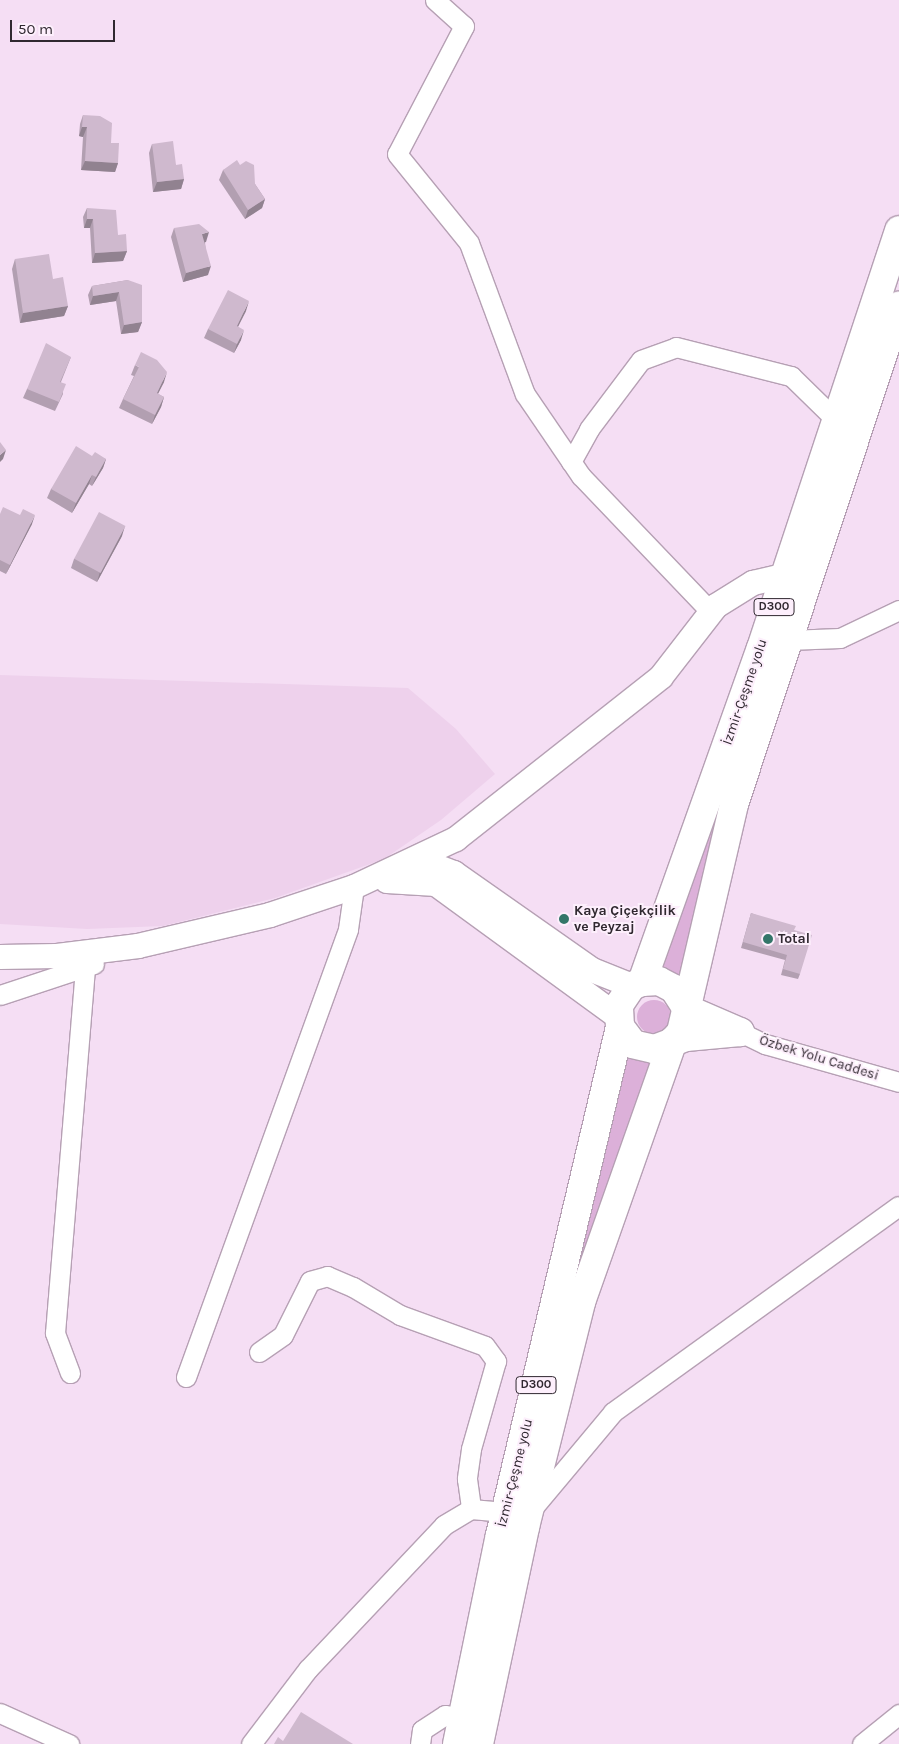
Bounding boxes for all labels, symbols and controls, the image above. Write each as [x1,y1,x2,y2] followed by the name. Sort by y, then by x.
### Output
[12,10,118,42] scale bar
[18,20,53,38] text: 50 m
[753,598,795,616] road number: D300
[719,637,771,747] street label: İzmir-Çeşme yolu
[574,903,676,936] place label: Kaya Çiçekçilik ve Peyzaj
[558,913,570,925] marker: Kaya Çiçekçilik ve Peyzaj
[778,931,810,947] place label: Total
[762,933,774,945] marker: Total
[757,1032,881,1084] street label: Özbek Yolu Caddesi
[515,1376,557,1394] road number: D300
[493,1417,537,1529] street label: İzmir-Çeşme yolu

